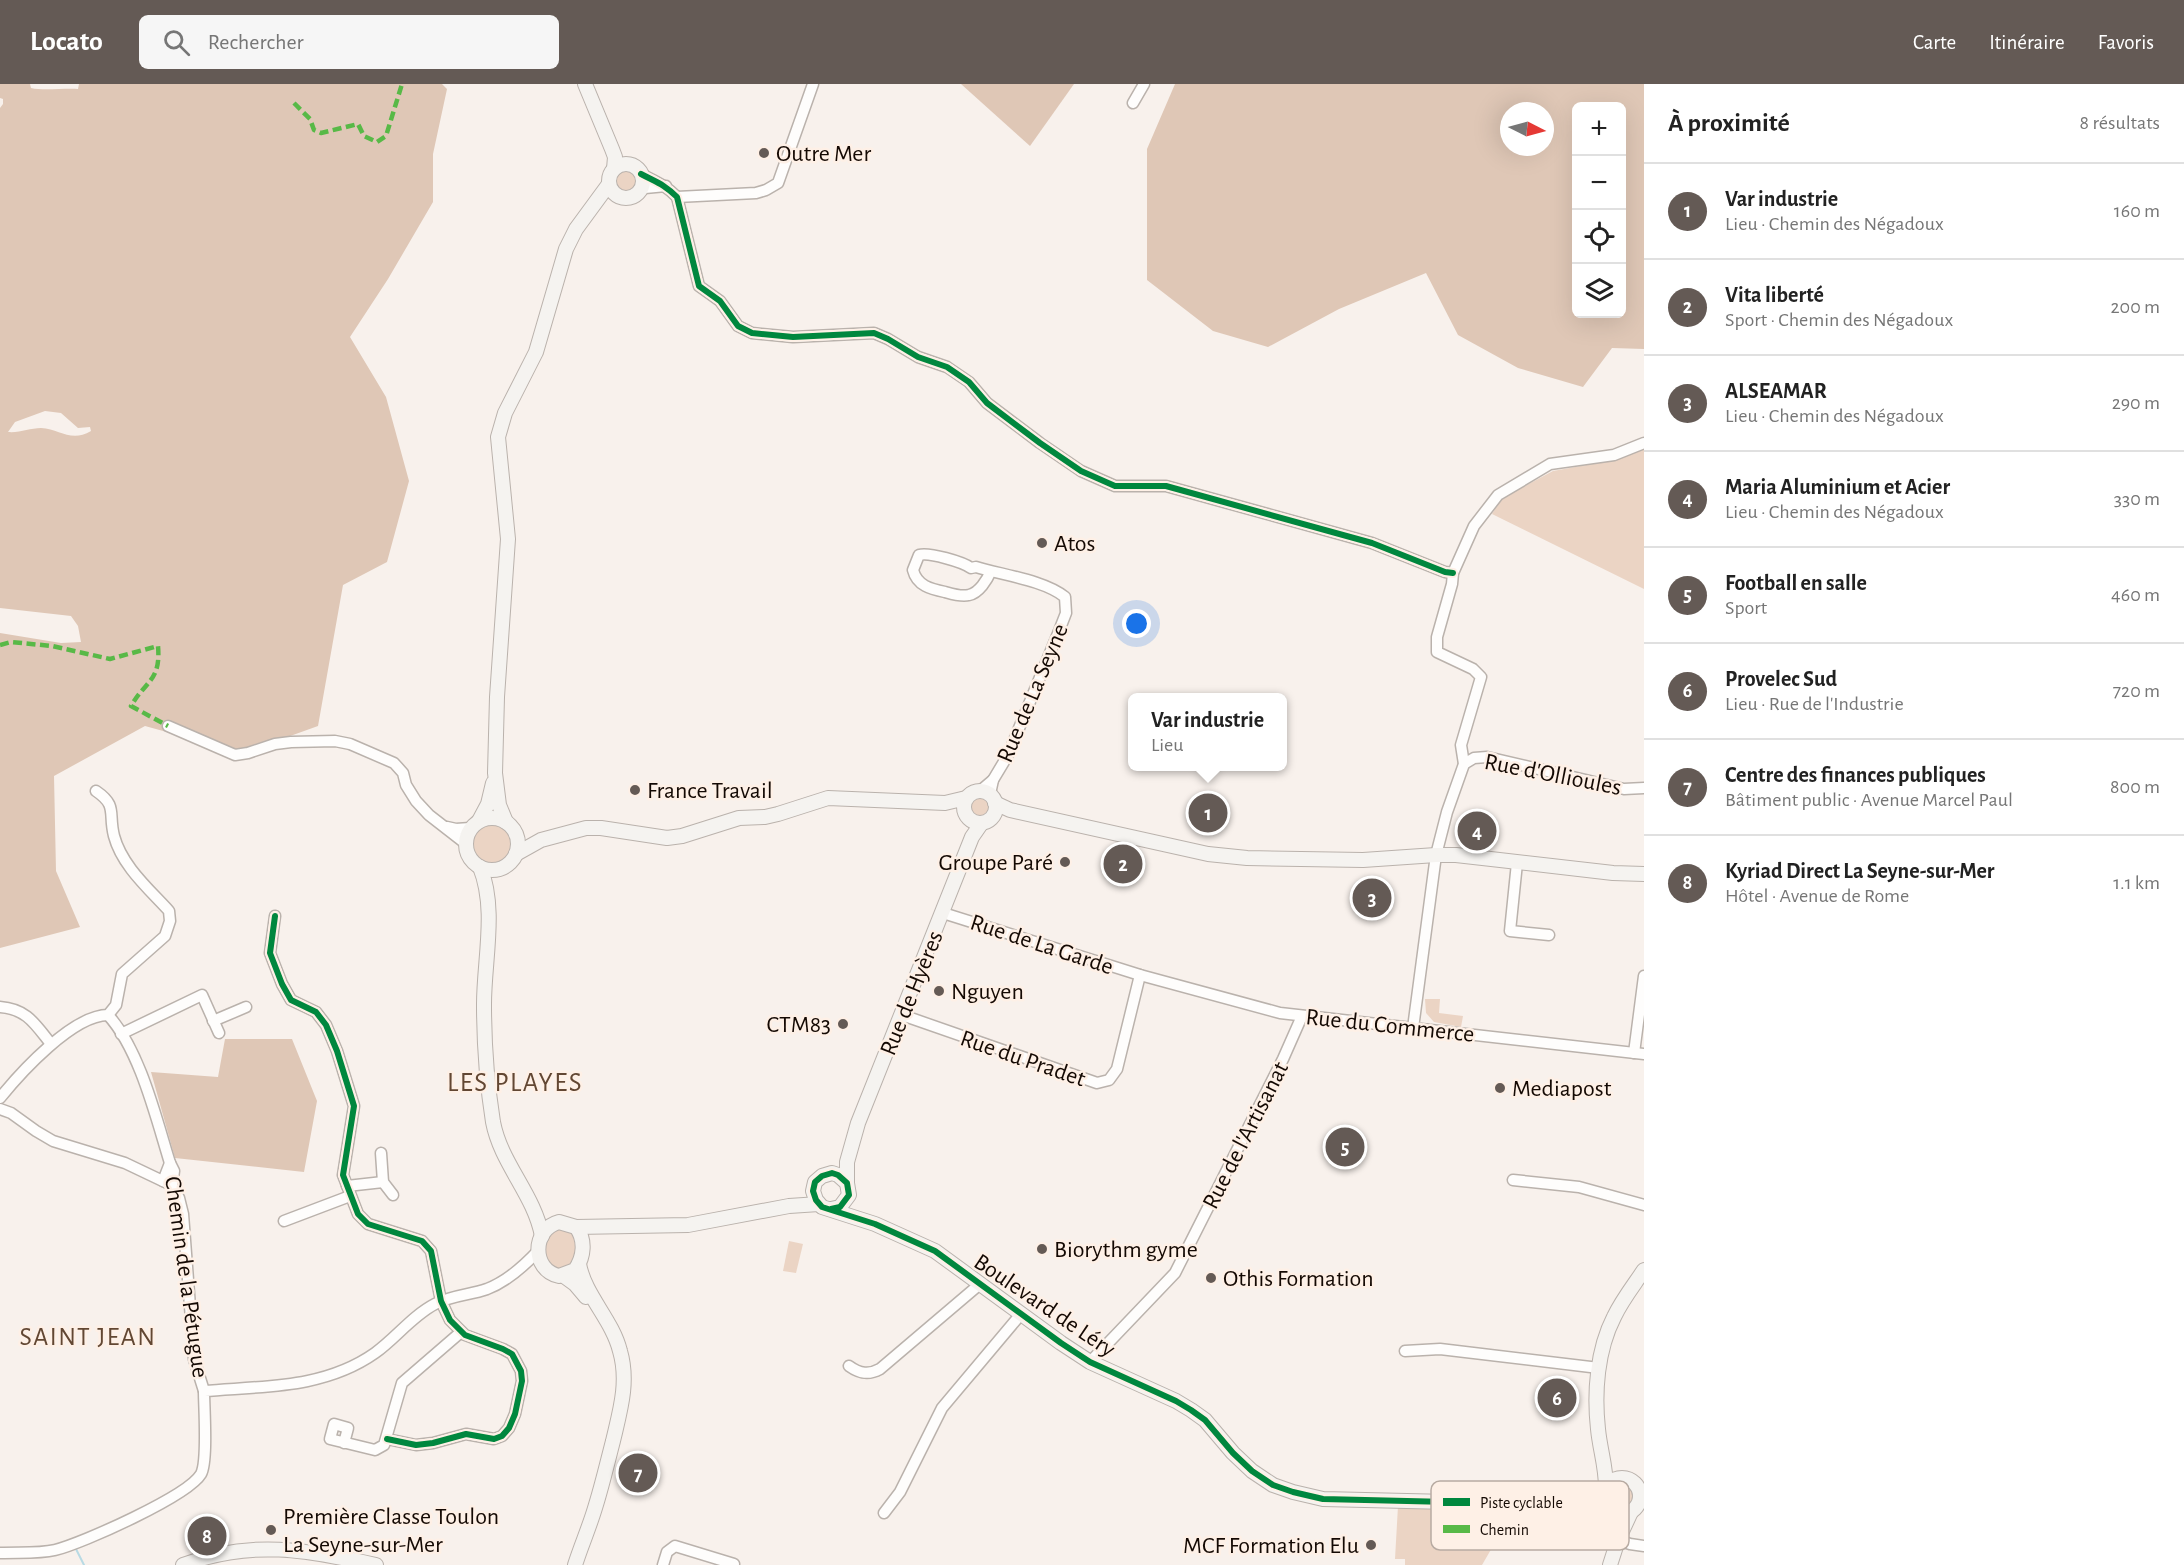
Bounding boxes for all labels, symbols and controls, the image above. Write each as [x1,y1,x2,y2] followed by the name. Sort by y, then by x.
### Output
[139,15,559,69] search box
[160,26,193,59] icon: search
[30,28,103,56] text: Locato
[208,31,304,53] text: Rechercher
[1913,32,1956,53] text: Carte
[1989,32,2065,53] text: Itinéraire
[2098,32,2154,53] text: Favoris
[1500,102,1554,156] north arrow
[1572,102,1626,318] map controls
[1572,102,1626,156] button: +
[1668,110,1790,136] text: À proximité
[2080,113,2160,133] text: 8 résultats
[776,142,871,166] place label: Outre Mer
[757,146,771,160] marker: Outre Mer
[1572,156,1626,210] button: −
[1725,188,1838,210] text: Var industrie
[1684,201,1691,221] text: 1
[2114,201,2160,221] text: 160 m
[1572,210,1626,264] button: locate
[1725,214,1944,234] text: Lieu · Chemin des Négadoux
[1572,264,1626,318] button: layers
[1725,284,1824,306] text: Vita liberté
[1683,297,1692,317] text: 2
[2110,297,2160,317] text: 200 m
[1725,310,1953,330] text: Sport · Chemin des Négadoux
[1725,380,1827,402] text: ALSEAMAR
[1683,393,1692,413] text: 3
[2112,393,2160,413] text: 290 m
[1725,406,1944,426] text: Lieu · Chemin des Négadoux
[1725,476,1950,498] text: Maria Aluminium et Acier
[1682,489,1693,509] text: 4
[2114,489,2160,509] text: 330 m
[1725,502,1944,522] text: Lieu · Chemin des Négadoux
[1054,532,1095,556] place label: Atos
[1035,536,1049,550] marker: Atos
[1725,572,1867,594] text: Football en salle
[1683,585,1692,605] text: 5
[2111,585,2160,605] text: 460 m
[1725,598,1767,618] text: Sport
[1122,609,1151,638] your location
[993,620,1073,766] street label: Rue de La Seyne
[1725,668,1837,690] text: Provelec Sud
[1683,681,1692,701] text: 6
[2113,681,2160,701] text: 720 m
[1128,693,1287,771] popup
[1725,694,1904,714] text: Lieu · Rue de l'Industrie
[1151,709,1264,731] text: Var industrie
[1151,735,1183,755] text: Lieu
[1482,750,1623,800] street label: Rue d'Ollioules
[1725,764,1986,786] text: Centre des finances publiques
[1683,777,1692,797] text: 7
[2110,777,2160,797] text: 800 m
[647,779,773,803] place label: France Travail
[628,783,642,797] marker: France Travail
[1188,790,1228,836] pin: 1
[1725,790,2013,810] text: Bâtiment public · Avenue Marcel Paul
[1458,808,1496,854] pin: 4
[1104,842,1142,886] pin: 2
[939,851,1053,875] place label: Groupe Paré
[1058,855,1072,869] marker: Groupe Paré
[1725,860,1994,882] text: Kyriad Direct La Seyne-sur-Mer
[1683,873,1692,893] text: 8
[2113,873,2160,893] text: 1.1 km
[1352,876,1392,920] pin: 3
[1725,886,1909,906] text: Hôtel · Avenue de Rome
[967,911,1116,979] street label: Rue de La Garde
[876,928,948,1059] street label: Rue de Hyères
[951,980,1024,1004] place label: Nguyen
[932,984,946,998] marker: Nguyen
[1304,1005,1475,1047] street label: Rue du Commerce
[767,1013,831,1037] place label: CTM83
[836,1017,850,1031] marker: CTM83
[957,1026,1089,1092] street label: Rue du Pradet
[1198,1058,1293,1213] street label: Rue de l'Artisanat
[447,1069,583,1096] district label: LES PLAYES
[1512,1077,1612,1101] place label: Mediapost
[1493,1081,1507,1095] marker: Mediapost
[1326,1124,1364,1170] pin: 5
[160,1175,212,1379] street label: Chemin de la Pétugue
[1054,1238,1198,1262] place label: Biorythm gyme
[1035,1242,1049,1256] marker: Biorythm gyme
[969,1250,1119,1362] street label: Boulevard de Léry
[1223,1267,1374,1291] place label: Othis Formation
[1204,1271,1218,1285] marker: Othis Formation
[19,1324,157,1350] district label: SAINT JEAN
[1538,1376,1576,1420] pin: 6
[618,1450,658,1496] pin: 7
[1431,1481,1629,1550] legend
[1480,1495,1563,1512] text: Piste cyclable
[283,1505,499,1557] place label: Première Classe Toulon La Seyne-sur-Mer
[188,1514,226,1558] pin: 8
[1480,1522,1529,1538] text: Chemin
[264,1523,278,1537] marker: Première Classe Toulon La Seyne-sur-Mer
[1183,1534,1359,1558] place label: MCF Formation Elu
[1364,1538,1378,1552] marker: MCF Formation Elu

